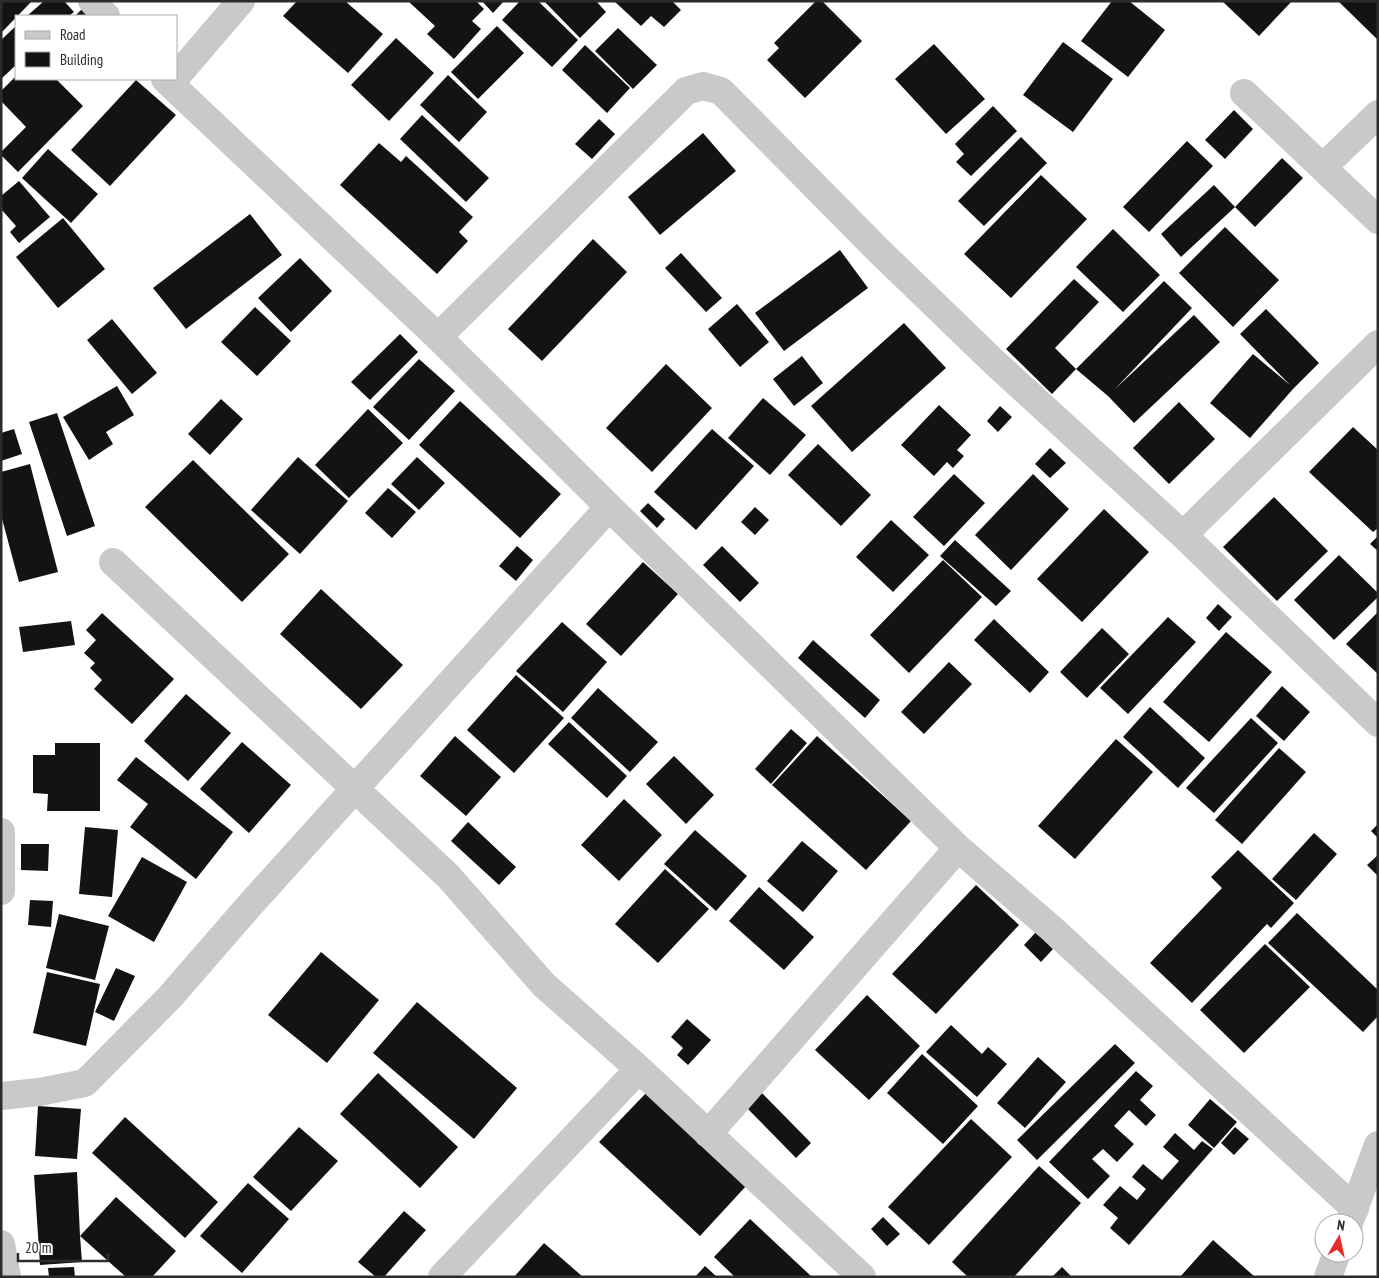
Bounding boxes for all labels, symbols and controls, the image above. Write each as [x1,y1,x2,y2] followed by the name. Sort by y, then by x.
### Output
[15,15,178,80] legend
[60,25,86,44] text: Road
[60,50,103,69] text: Building
[1314,1213,1364,1263] north arrow
[1336,1216,1346,1235] text: N
[18,1230,108,1262] scale bar
[25,1238,51,1257] text: 20 m

